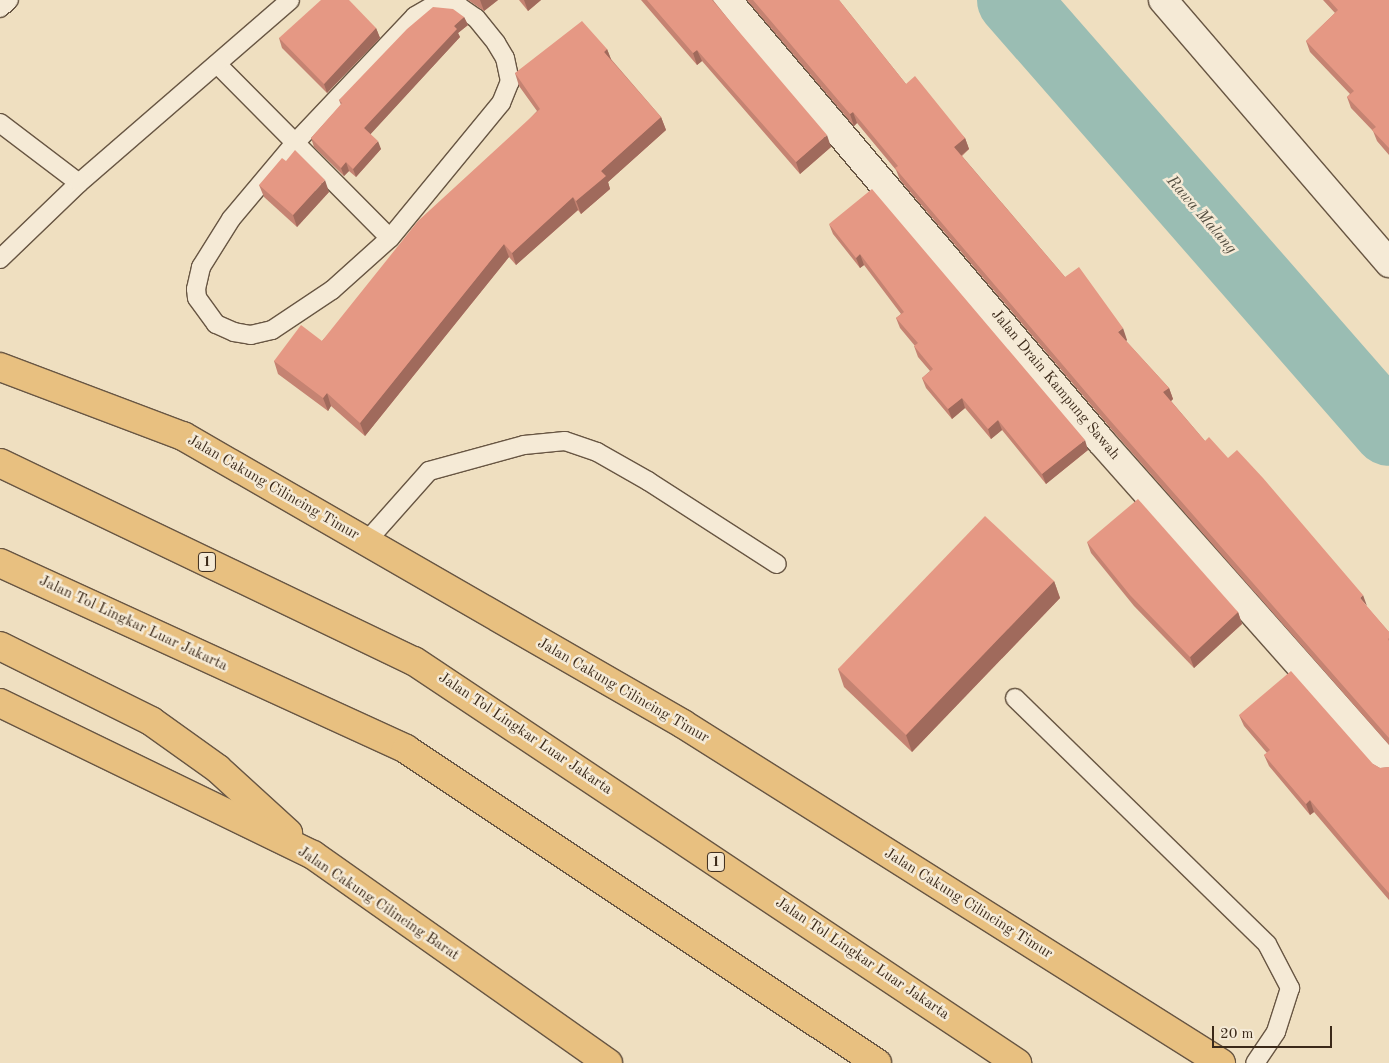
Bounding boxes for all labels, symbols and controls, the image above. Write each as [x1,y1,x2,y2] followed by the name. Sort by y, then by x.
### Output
[1162,172,1240,258] water label: Rawa Malang
[987,306,1123,464] street label: Jalan Drain Kampung Sawah
[184,431,362,545] street label: Jalan Cakung Cilincing Timur
[197,550,217,574] road number: 1
[36,572,230,676] street label: Jalan Tol Lingkar Luar Jakarta
[534,634,712,748] street label: Jalan Cakung Cilincing Timur
[435,669,615,799] street label: Jalan Tol Lingkar Luar Jakarta
[294,843,462,965] street label: Jalan Cakung Cilincing Barat
[881,845,1055,963] street label: Jalan Cakung Cilincing Timur
[706,850,726,874] road number: 1
[772,894,952,1024] street label: Jalan Tol Lingkar Luar Jakarta
[1214,1016,1334,1048] scale bar
[1220,1027,1254,1042] text: 20 m

